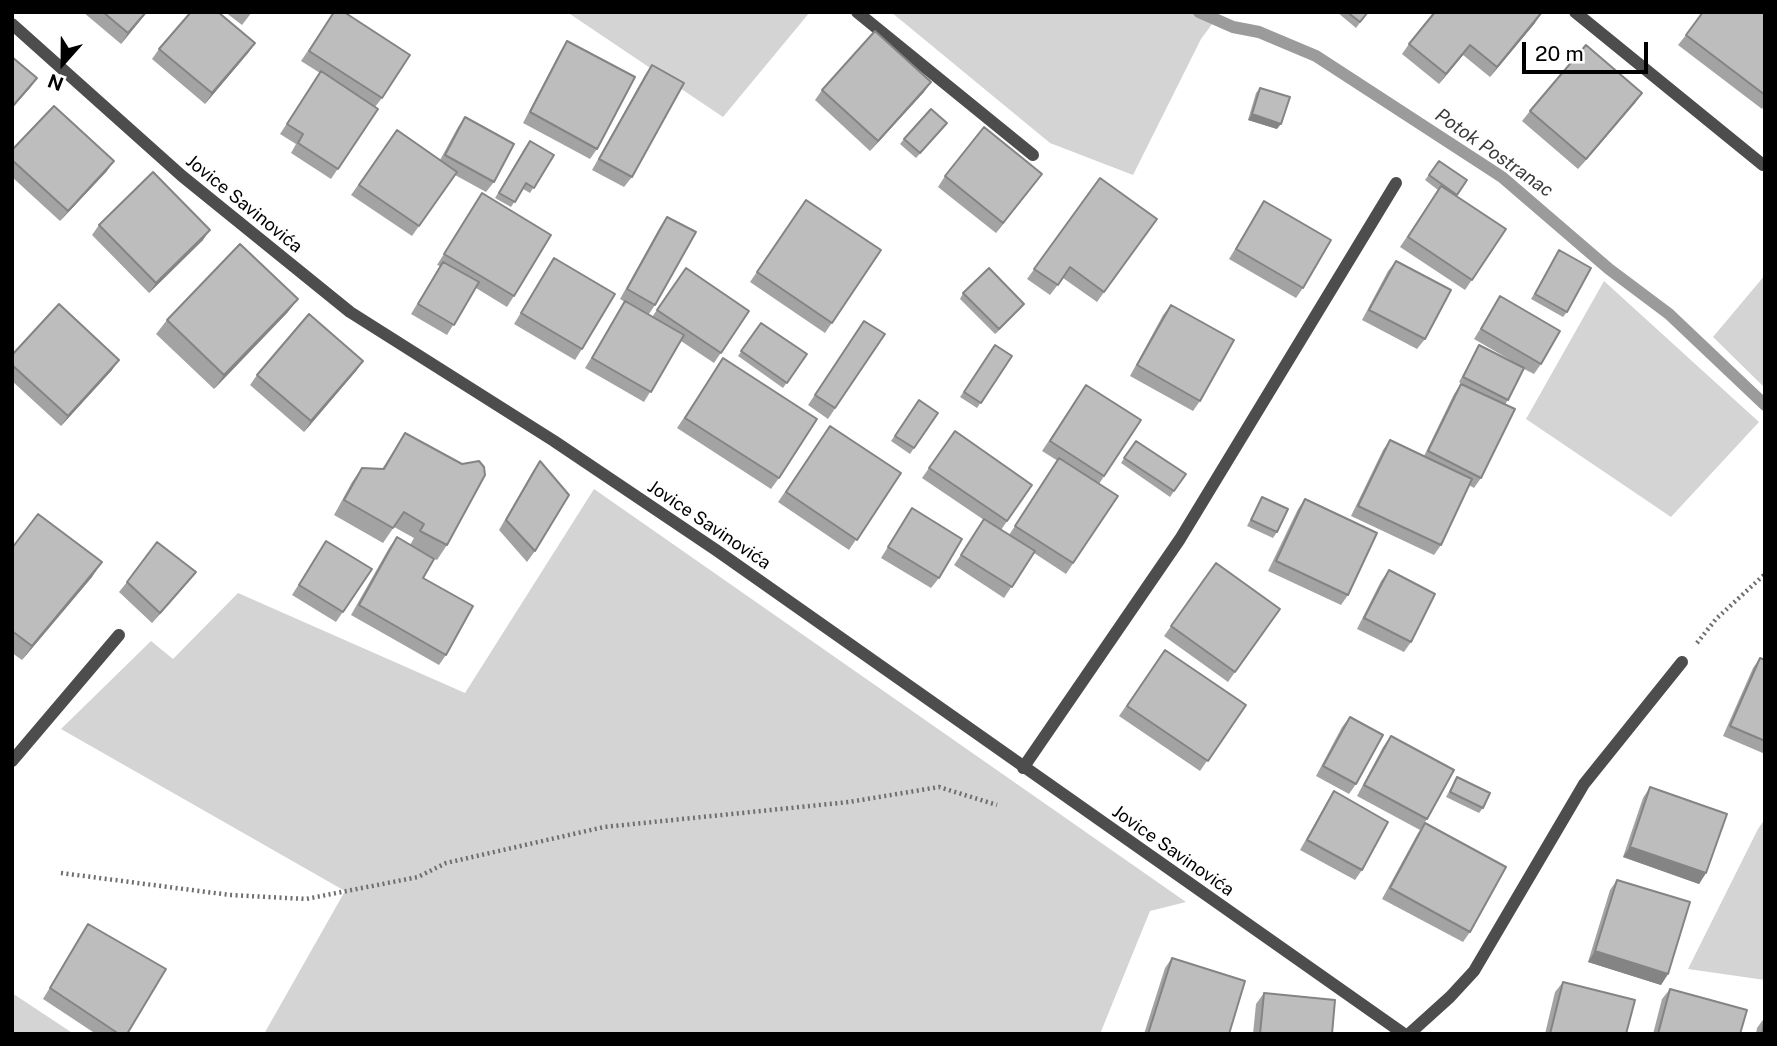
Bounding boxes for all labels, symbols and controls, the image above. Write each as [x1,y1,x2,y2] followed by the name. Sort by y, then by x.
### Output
[28,28,98,98] north arrow
[1525,28,1651,72] scale bar
[1535,41,1584,66] text: 20 m
[45,70,66,96] text: N
[1431,104,1557,202] water label: Potok Postranac
[181,150,307,258] street label: Jovice Savinovića
[643,476,775,574] street label: Jovice Savinovića
[1108,801,1238,901] street label: Jovice Savinovića

